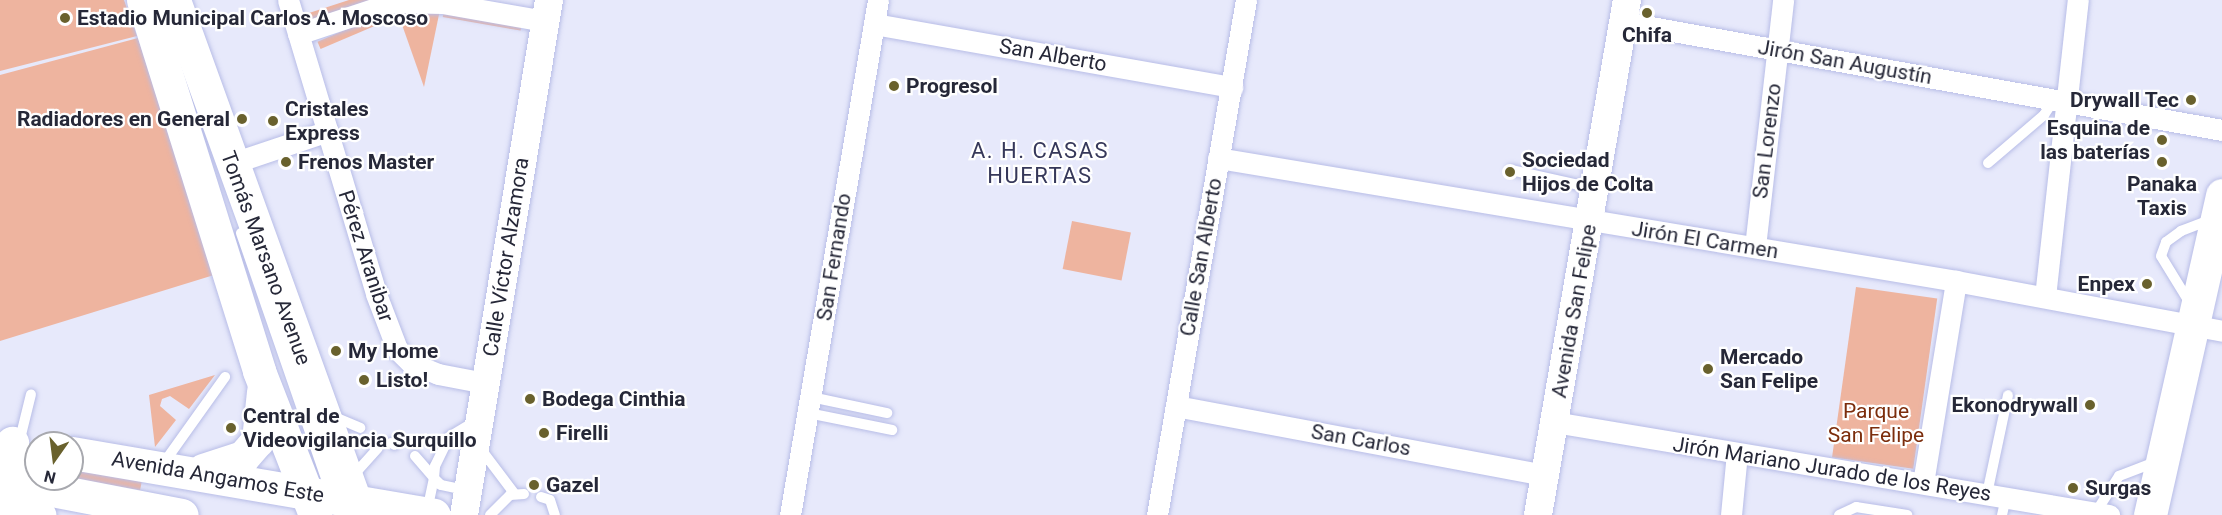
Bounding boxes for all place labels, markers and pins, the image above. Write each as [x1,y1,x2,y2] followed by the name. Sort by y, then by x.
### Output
[77,5,428,31] place label: Estadio Municipal Carlos A. Moscoso
[1640,6,1654,20] marker: Chifa
[58,11,72,25] marker: Estadio Municipal Carlos A. Moscoso
[1622,22,1672,48] place label: Chifa
[906,73,998,99] place label: Progresol
[887,79,901,93] marker: Progresol
[2070,87,2179,113] place label: Drywall Tec
[2184,93,2198,107] marker: Drywall Tec
[285,96,369,146] place label: Cristales Express
[17,106,230,132] place label: Radiadores en General
[235,112,249,126] marker: Radiadores en General
[266,114,280,128] marker: Cristales Express
[2040,115,2150,165] place label: Esquina de las baterías
[2155,133,2169,147] marker: Esquina de las baterías
[1522,147,1654,197] place label: Sociedad Hijos de Colta
[298,149,434,175] place label: Frenos Master
[279,155,293,169] marker: Frenos Master
[2155,155,2169,169] marker: Panaka Taxis
[1503,165,1517,179] marker: Sociedad Hijos de Colta
[2127,171,2197,221] place label: Panaka Taxis
[2078,271,2135,297] place label: Enpex
[2140,277,2154,291] marker: Enpex
[348,338,438,364] place label: My Home
[329,344,343,358] marker: My Home
[1720,344,1818,394] place label: Mercado San Felipe
[1701,362,1715,376] marker: Mercado San Felipe
[376,367,428,393] place label: Listo!
[357,373,371,387] marker: Listo!
[542,386,686,412] place label: Bodega Cinthia
[523,392,537,406] marker: Bodega Cinthia
[1951,392,2078,418] place label: Ekonodrywall
[2083,398,2097,412] marker: Ekonodrywall
[243,403,477,453] place label: Central de Videovigilancia Surquillo
[556,420,609,446] place label: Firelli
[224,421,238,435] marker: Central de Videovigilancia Surquillo
[537,426,551,440] marker: Firelli
[546,472,599,498] place label: Gazel
[2085,475,2151,501] place label: Surgas
[527,478,541,492] marker: Gazel
[2066,481,2080,495] marker: Surgas

